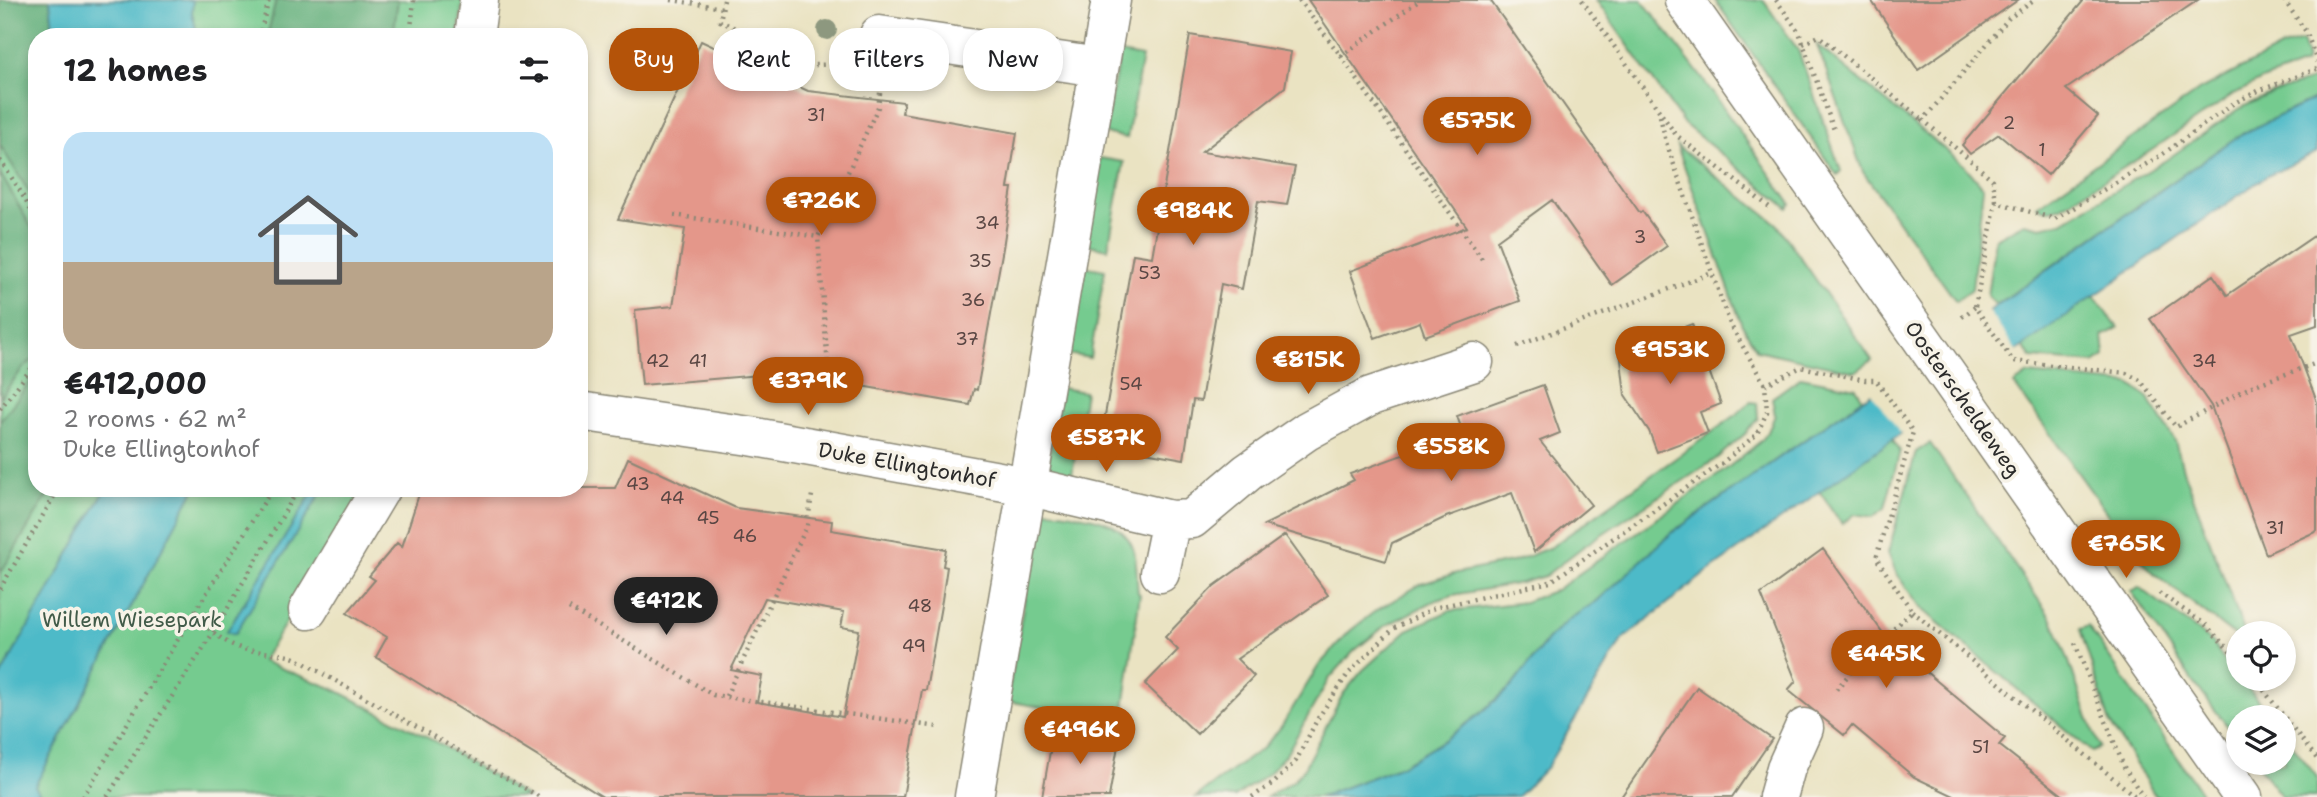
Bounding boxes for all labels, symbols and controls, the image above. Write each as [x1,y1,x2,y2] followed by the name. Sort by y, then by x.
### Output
[609,28,699,91] chip: Buy
[713,28,815,91] chip: Rent
[829,28,949,91] chip: Filters
[963,28,1063,91] chip: New
[63,50,207,91] text: 12 homes
[515,51,553,89] icon: filters
[1428,97,1526,157] pin: €575K
[806,103,826,127] house number: 31
[1439,105,1515,135] text: €575K
[2003,111,2015,135] house number: 2
[2038,138,2046,162] house number: 1
[245,177,371,303] icon: home
[772,177,870,237] pin: €726K
[782,185,860,215] text: €726K
[1144,188,1242,247] pin: €984K
[1153,195,1233,225] text: €984K
[975,211,999,235] house number: 34
[1634,225,1646,249] house number: 3
[968,249,992,273] house number: 35
[1139,261,1161,285] house number: 53
[961,288,985,312] house number: 36
[1899,315,2027,483] street label: Oosterscheldeweg
[1621,326,1719,386] pin: €953K
[955,327,979,351] house number: 37
[1631,334,1709,364] text: €953K
[1259,336,1357,396] pin: €815K
[1272,344,1344,374] text: €815K
[646,349,670,373] house number: 42
[688,349,708,373] house number: 41
[2192,349,2216,373] house number: 34
[759,358,857,417] pin: €379K
[63,363,207,404] text: €412,000
[769,365,847,395] text: €379K
[1119,372,1143,396] house number: 54
[63,404,247,434] text: 2 rooms · 62 m²
[1057,414,1155,474] pin: €587K
[1067,422,1145,452] text: €587K
[1402,424,1500,483] pin: €558K
[1413,431,1489,461] text: €558K
[63,434,260,464] text: Duke Ellingtonhof
[816,436,998,494] street label: Duke Ellingtonhof
[626,472,650,496] house number: 43
[660,486,684,510] house number: 44
[696,506,720,530] house number: 45
[2265,516,2285,540] house number: 31
[2077,520,2175,580] pin: €765K
[733,524,757,548] house number: 46
[2087,528,2165,558] text: €765K
[617,578,715,637] pin: €412K
[630,585,702,615] text: €412K
[908,594,932,618] house number: 48
[42,606,222,634] park label: Willem Wiesepark
[2226,621,2296,775] map controls
[2226,621,2296,691] button: locate
[1837,630,1935,690] pin: €445K
[902,634,926,658] house number: 49
[1847,638,1925,668] text: €445K
[2226,705,2296,775] button: layers
[1031,706,1129,766] pin: €496K
[1040,714,1120,744] text: €496K
[1972,735,1990,759] house number: 51

